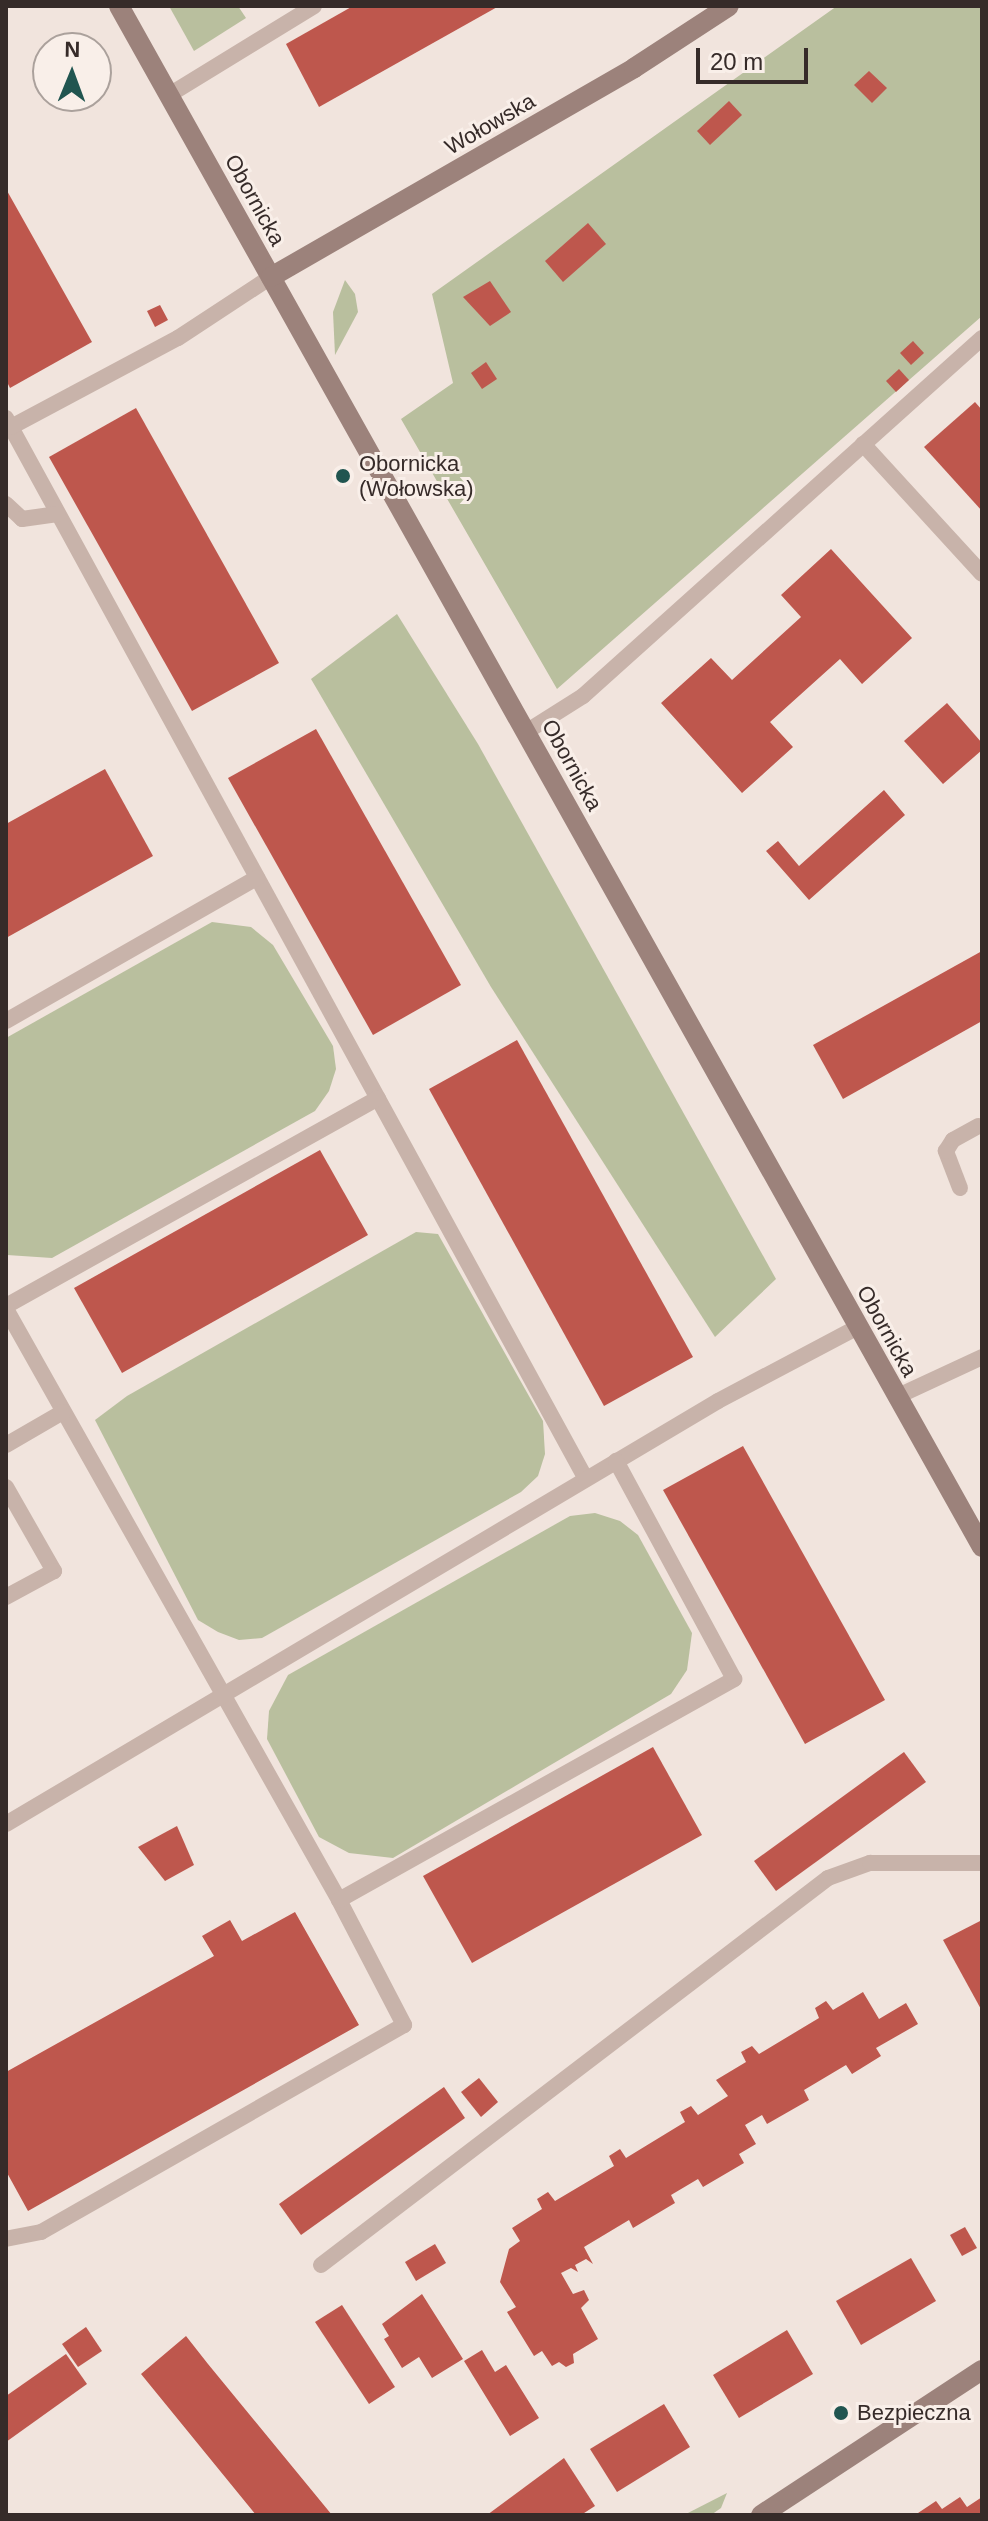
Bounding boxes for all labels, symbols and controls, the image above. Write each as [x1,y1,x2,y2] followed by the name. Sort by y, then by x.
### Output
[32,32,112,112] north arrow
[700,32,812,82] scale bar
[64,37,81,62] text: N
[710,48,763,75] text: 20 m
[440,88,540,160] street label: Wołowska
[219,150,291,250] street label: Obornicka
[359,450,474,502] place label: Obornicka (Wołowska)
[334,467,352,485] marker: Obornicka (Wołowska)
[536,715,608,815] street label: Obornicka
[851,1281,923,1381] street label: Obornicka
[857,2400,971,2426] place label: Bezpieczna
[832,2404,850,2422] marker: Bezpieczna

